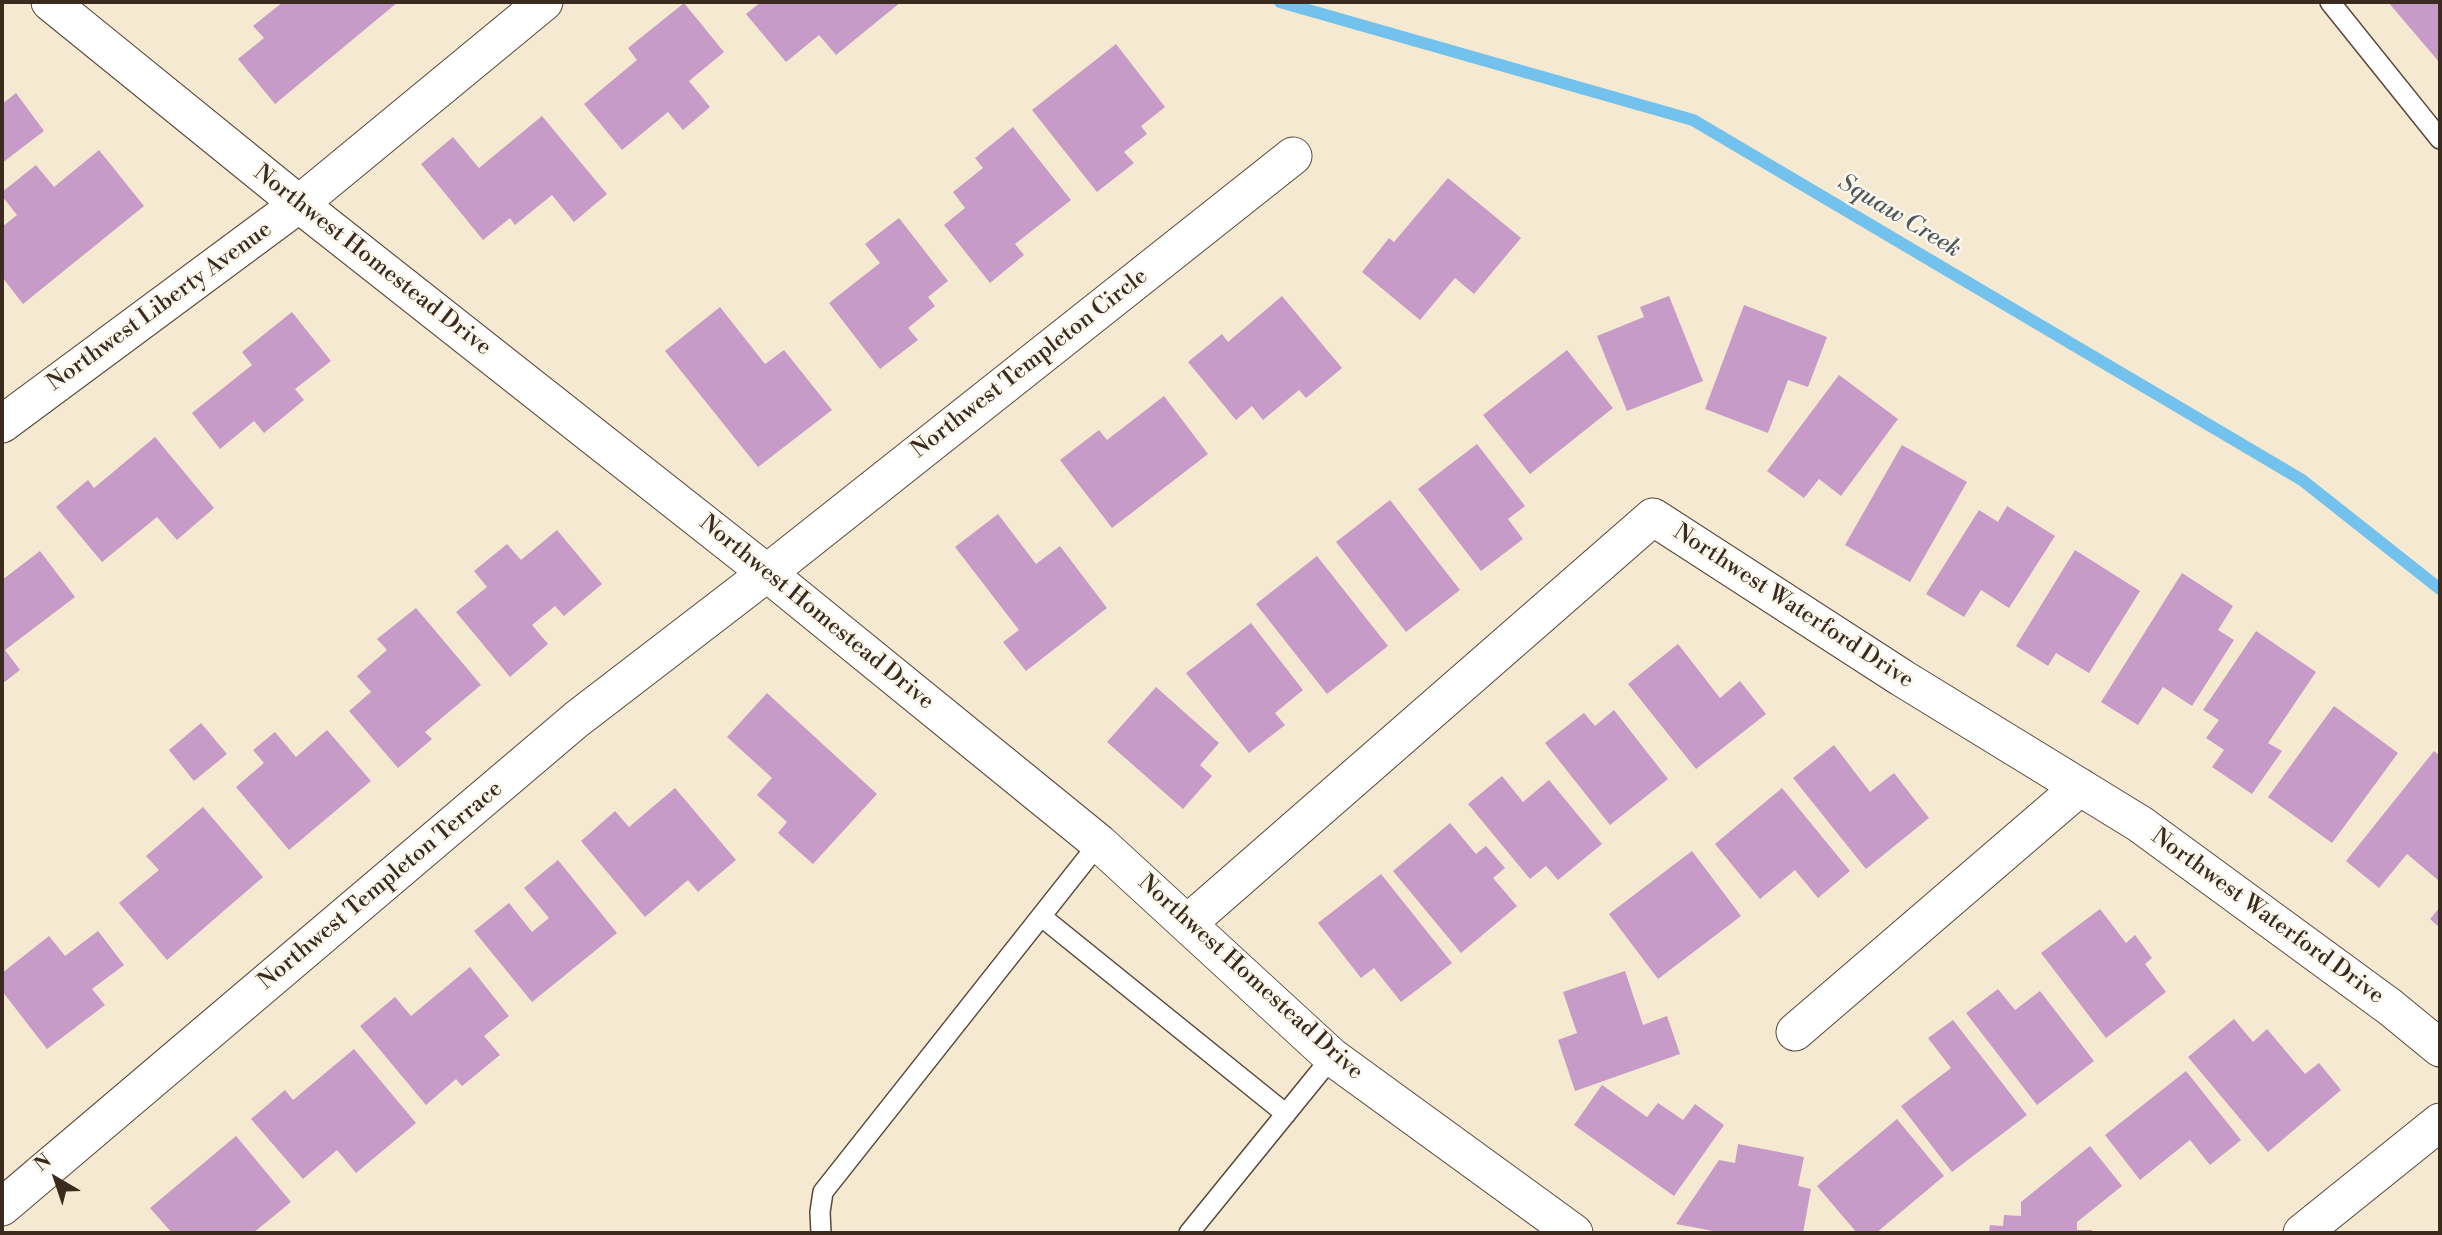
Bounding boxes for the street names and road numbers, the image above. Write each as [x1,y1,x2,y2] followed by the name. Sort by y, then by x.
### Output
[248,160,496,362] street label: Northwest Homestead Drive
[42,216,278,398] street label: Northwest Liberty Avenue
[906,263,1154,465] street label: Northwest Templeton Circle
[693,510,939,716] street label: Northwest Homestead Drive
[1668,519,1918,695] street label: Northwest Waterford Drive
[253,776,509,996] street label: Northwest Templeton Terrace
[2145,823,2389,1011] street label: Northwest Waterford Drive
[1132,869,1368,1087] street label: Northwest Homestead Drive

